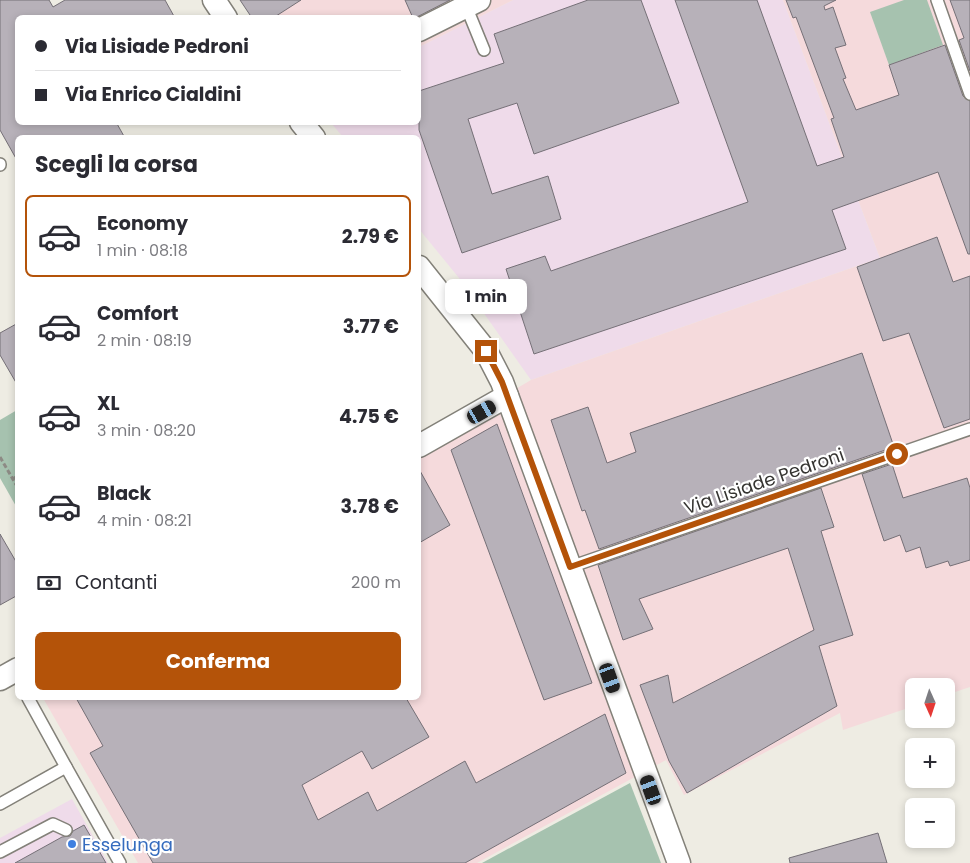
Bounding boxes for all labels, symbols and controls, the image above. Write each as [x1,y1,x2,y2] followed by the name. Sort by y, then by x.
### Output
[65,33,249,60] text: Via Lisiade Pedroni
[65,81,241,108] text: Via Enrico Cialdini
[35,149,198,180] text: Scegli la corsa
[97,210,188,237] text: Economy
[37,214,82,259] icon: car
[342,223,399,250] text: 2.79 €
[97,239,188,262] text: 1 min · 08:18
[445,278,527,314] callout: 1 min
[465,285,507,308] text: 1 min
[97,300,179,327] text: Comfort
[37,304,82,349] icon: car
[343,313,399,340] text: 3.77 €
[97,329,192,352] text: 2 min · 08:19
[475,340,497,362] route end
[97,390,120,417] text: XL
[37,394,82,439] icon: car
[465,398,498,426] car
[339,403,399,430] text: 4.75 €
[97,419,196,442] text: 3 min · 08:20
[681,442,847,520] street label: Via Lisiade Pedroni
[886,443,908,465] route start
[97,480,151,507] text: Black
[37,484,82,529] icon: car
[341,493,399,520] text: 3.78 €
[97,509,192,532] text: 4 min · 08:21
[35,569,63,597] icon: cash
[75,569,158,596] text: Contanti
[351,571,401,594] text: 200 m
[35,632,401,690] button: Conferma
[597,661,622,695] car
[905,678,955,728] north arrow
[905,678,955,848] map controls
[905,738,955,788] button: +
[638,773,663,807] car
[905,798,955,848] button: −
[82,832,173,857] place label: Esselunga
[66,838,78,850] marker: Esselunga

